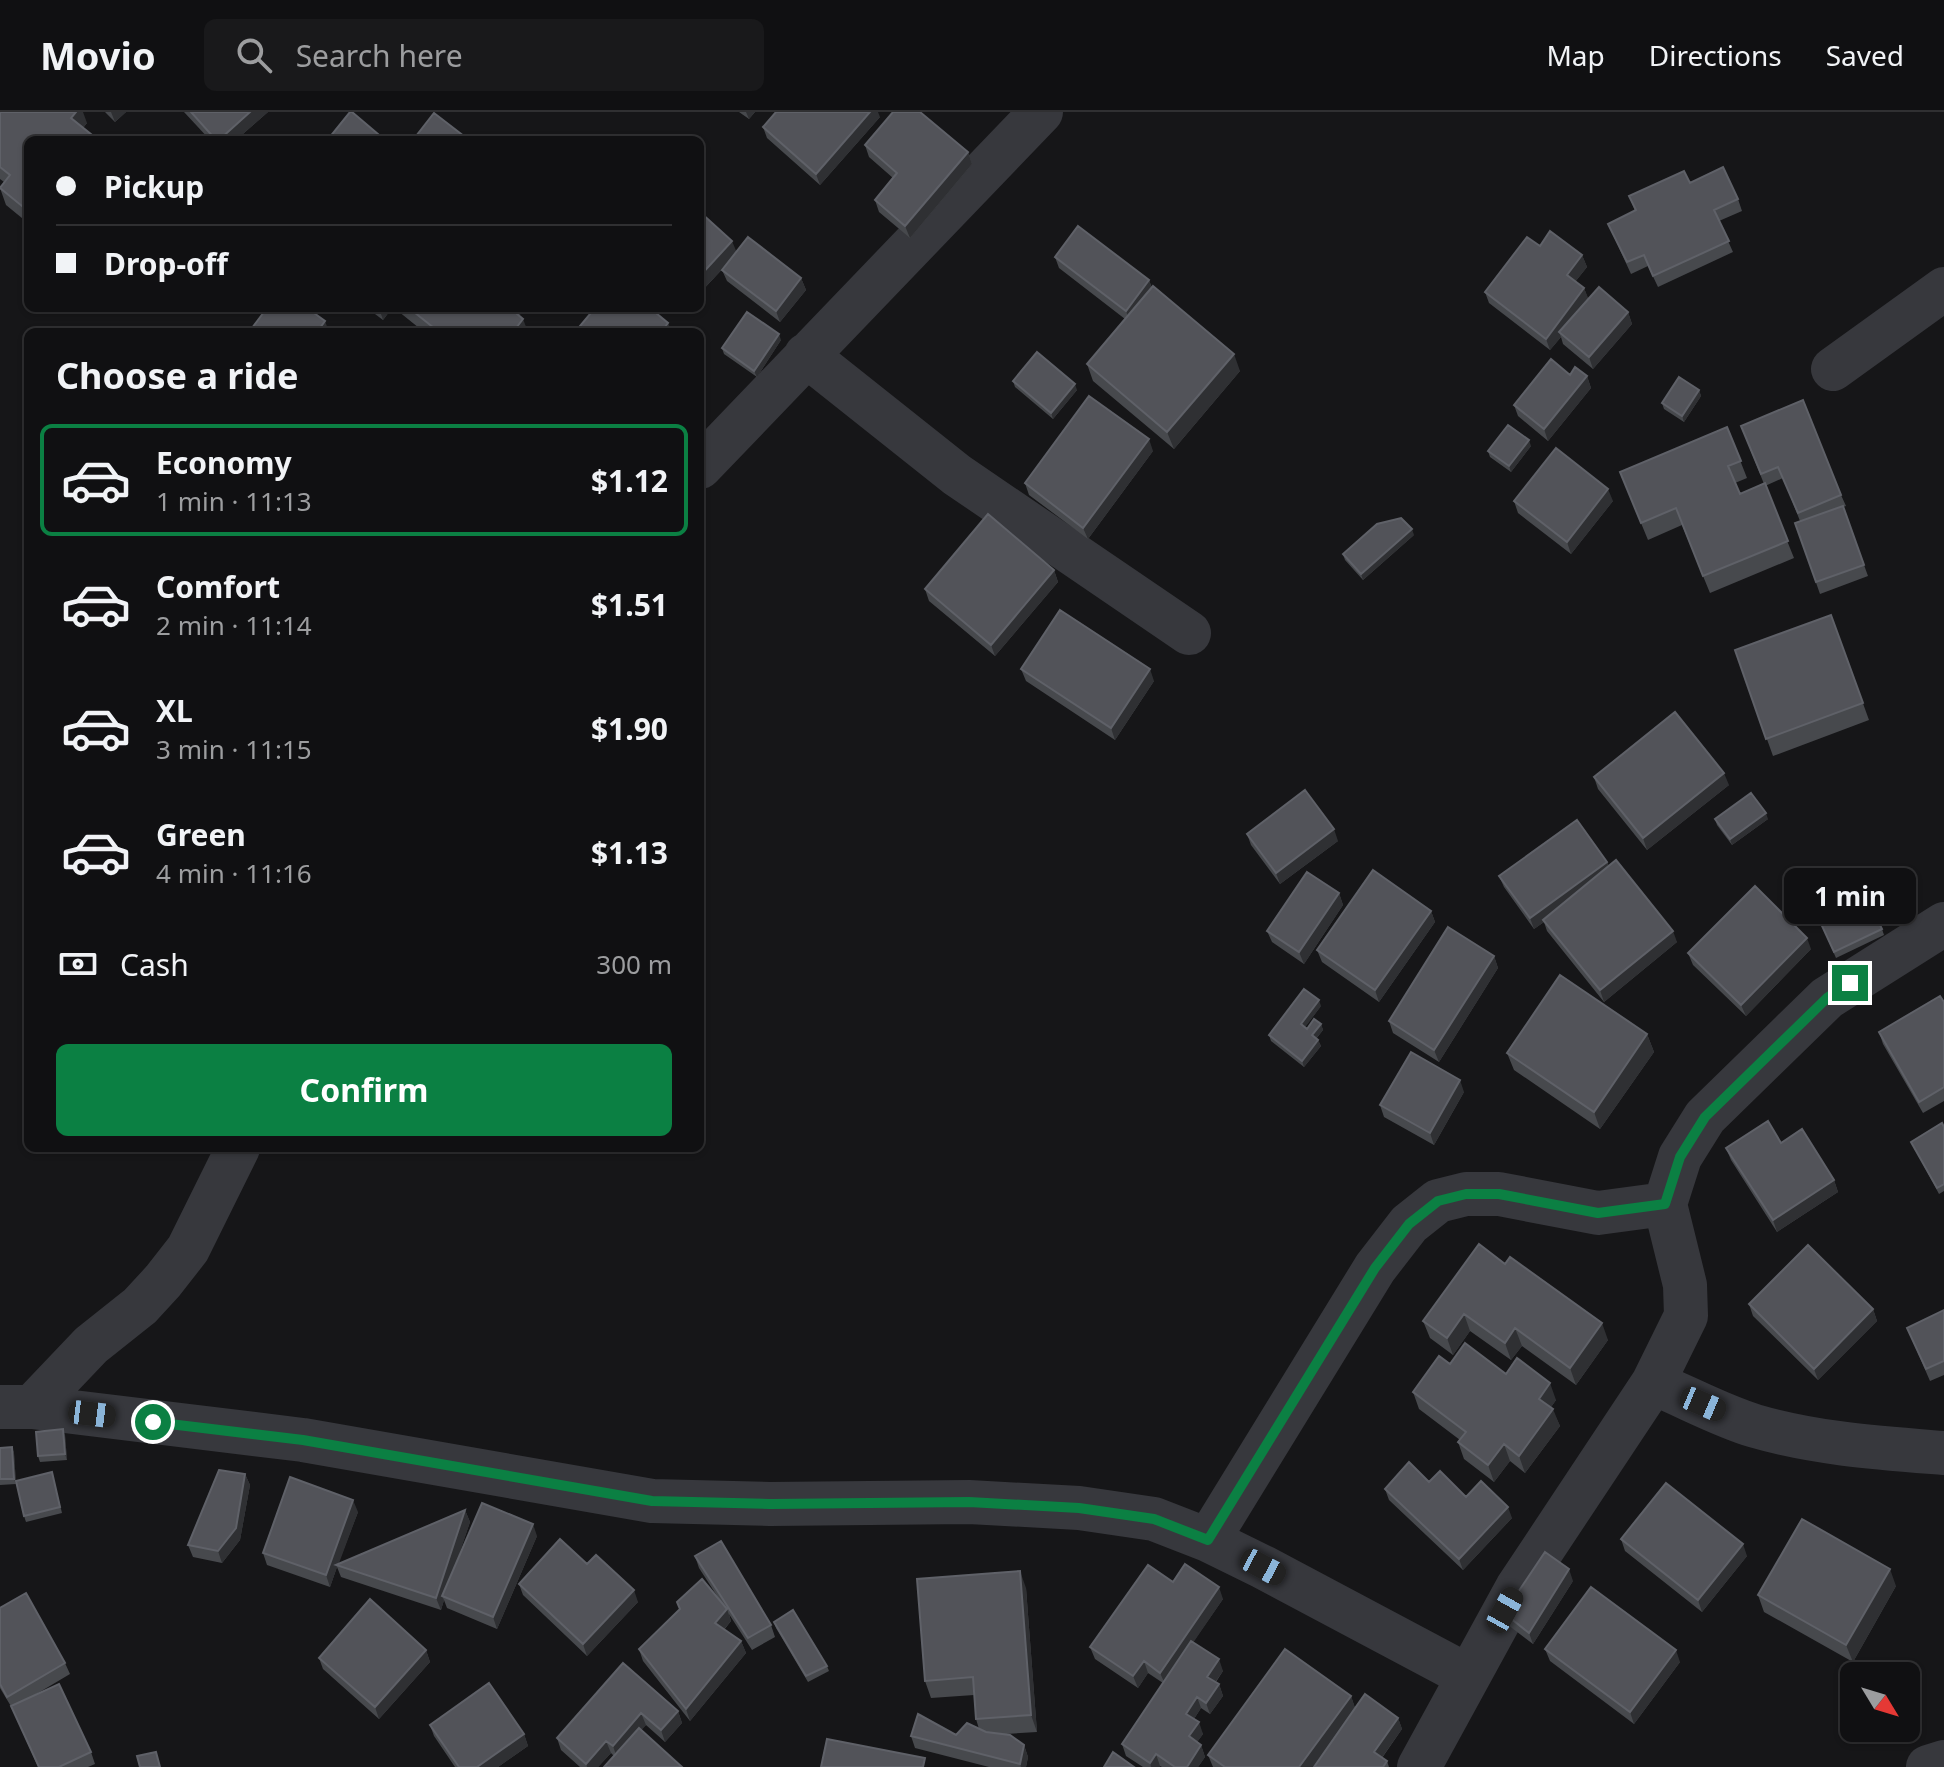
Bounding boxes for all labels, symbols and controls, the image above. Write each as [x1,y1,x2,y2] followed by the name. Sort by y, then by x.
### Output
[204,19,764,91] search box
[40,29,156,81] text: Movio
[232,33,276,77] icon: search
[296,35,463,76] text: Search here
[1546,36,1605,74] text: Map
[1649,36,1782,74] text: Directions
[1826,36,1904,74] text: Saved
[104,166,204,207] text: Pickup
[104,243,228,284] text: Drop-off
[56,351,298,400] text: Choose a ride
[156,442,292,483] text: Economy
[60,444,132,516] icon: car
[591,460,668,501] text: $1.12
[156,483,312,519] text: 1 min · 11:13
[156,566,280,607] text: Comfort
[60,568,132,640] icon: car
[591,584,668,625] text: $1.51
[156,607,312,643] text: 2 min · 11:14
[156,690,193,731] text: XL
[60,692,132,764] icon: car
[591,708,668,749] text: $1.90
[156,731,312,767] text: 3 min · 11:15
[156,814,246,855] text: Green
[60,816,132,888] icon: car
[591,832,668,873] text: $1.13
[156,855,312,891] text: 4 min · 11:16
[1784,867,1916,923] callout: 1 min
[1814,878,1886,914] text: 1 min
[56,942,100,986] icon: cash
[120,944,189,985] text: Cash
[596,946,672,982] text: 300 m
[1832,965,1868,1001] route end
[56,1044,672,1136] button: Confirm
[1676,1384,1730,1424] car
[67,1399,117,1429] car
[135,1404,171,1440] route start
[1236,1545,1290,1589] car
[1483,1583,1527,1637] car
[1840,1662,1920,1742] north arrow
[1840,1662,1920,1742] map controls

